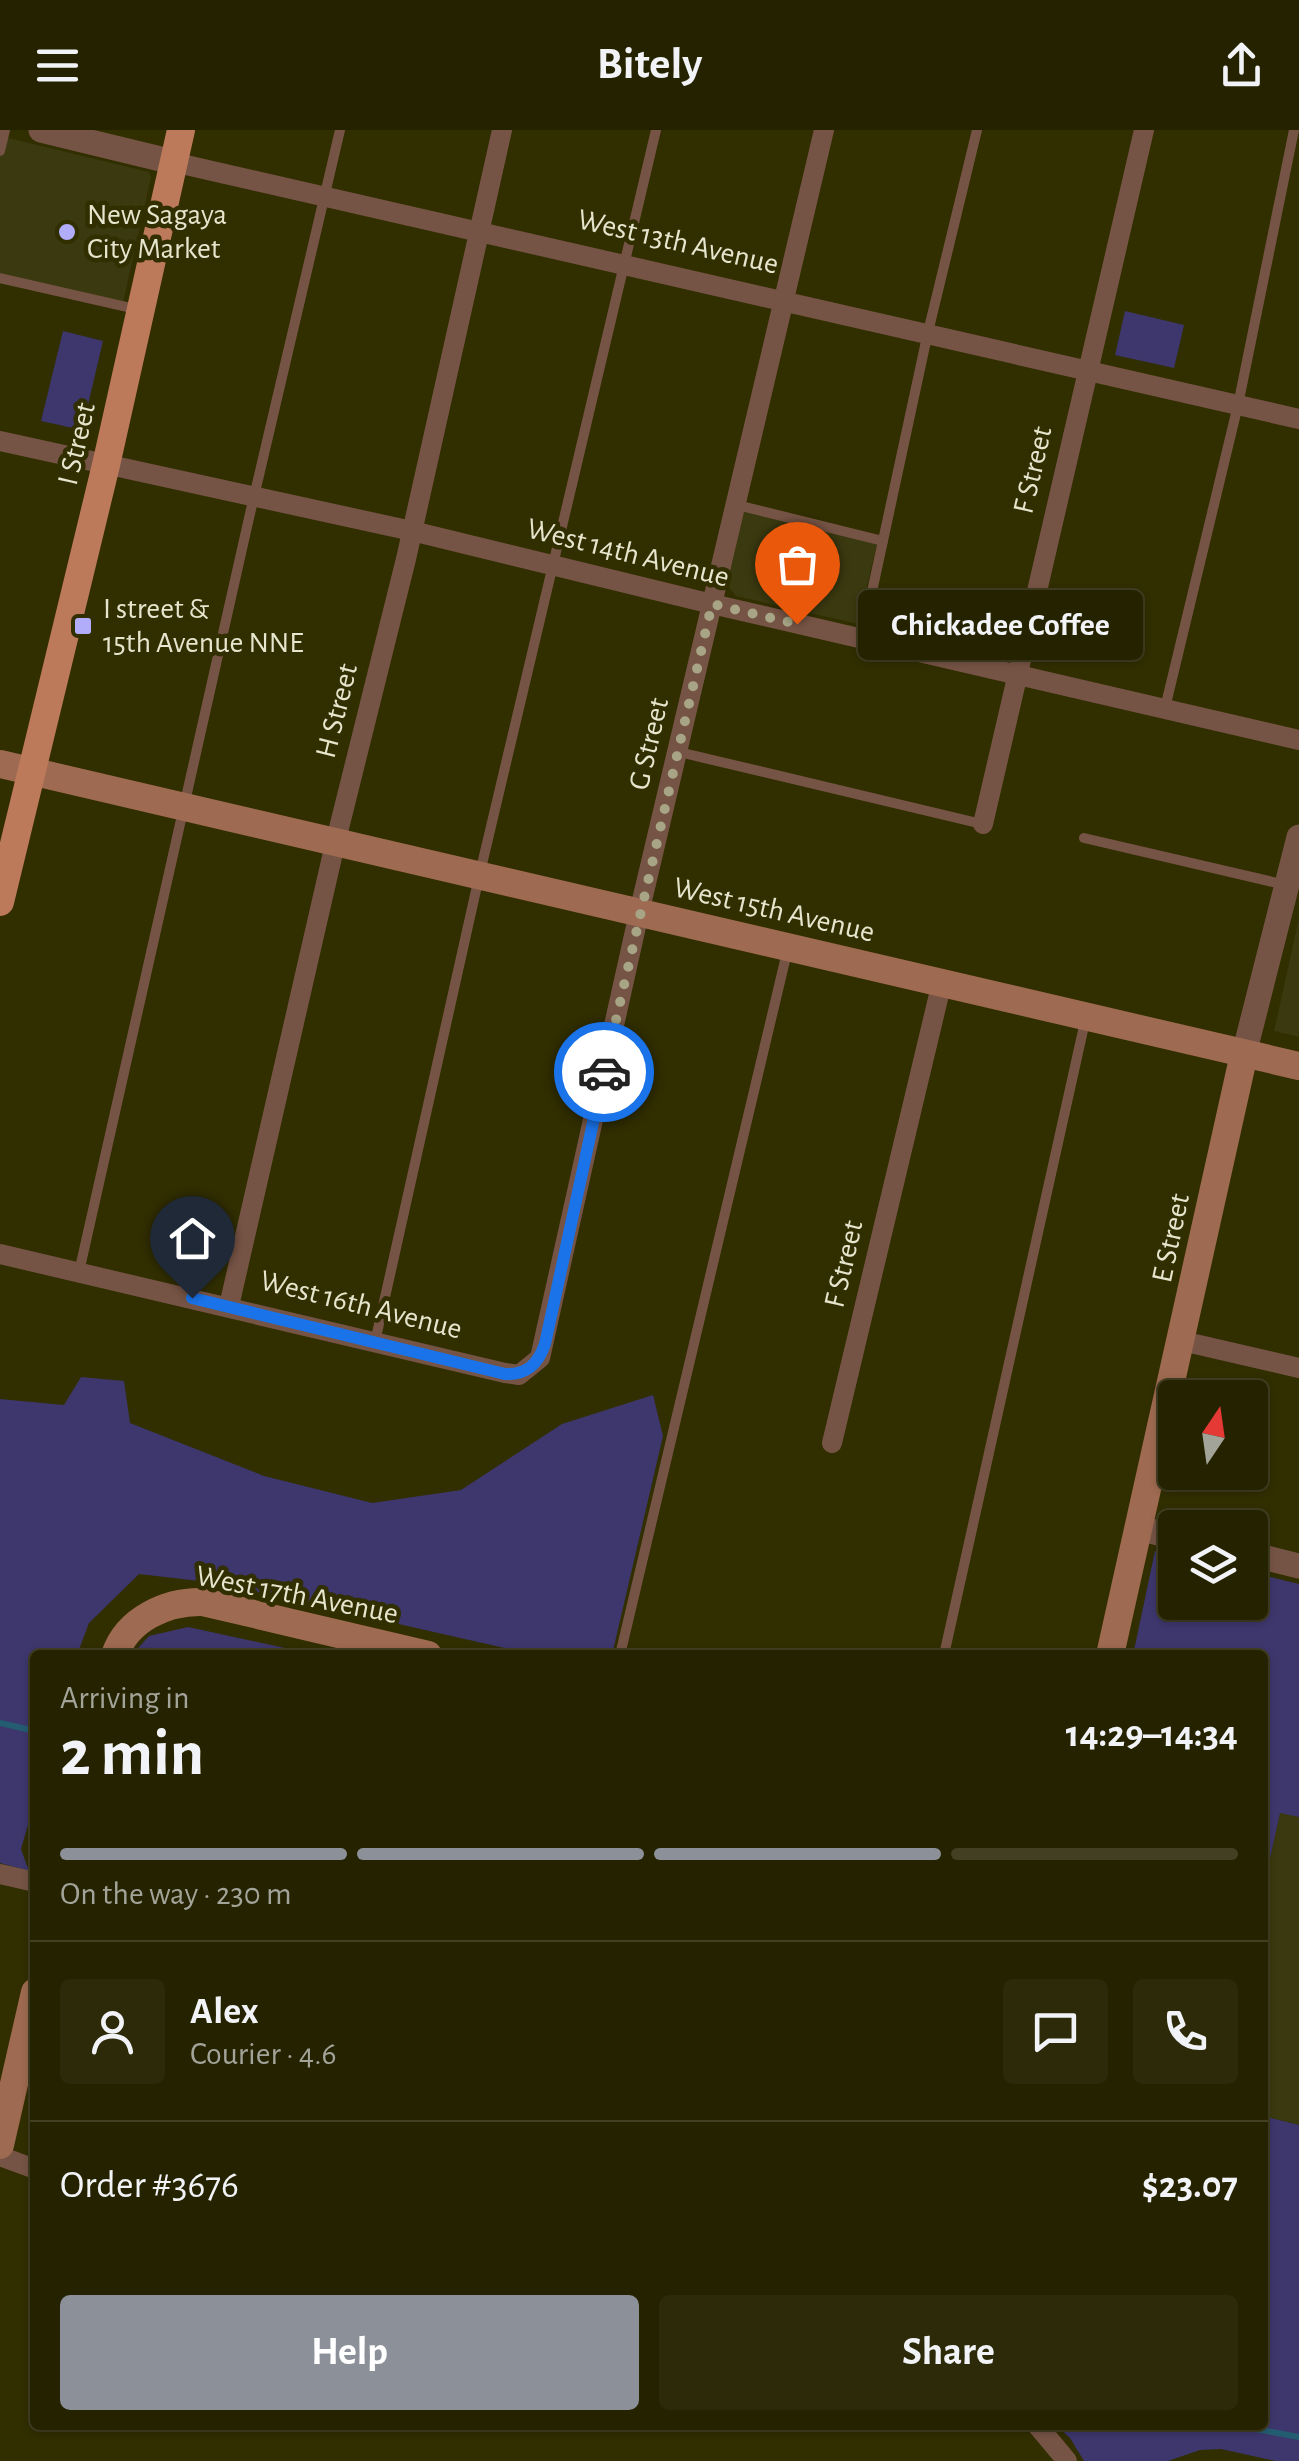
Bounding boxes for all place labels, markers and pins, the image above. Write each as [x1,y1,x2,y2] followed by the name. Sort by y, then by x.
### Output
[87,200,227,264] place label: New Sagaya City Market
[56,221,78,243] marker: New Sagaya City Market
[755,522,840,625] pin
[857,589,1142,659] callout: Chickadee Coffee
[103,594,304,658] place label: I street & 15th Avenue NNE
[72,615,94,637] marker: I street & 15th Avenue NNE
[150,1196,235,1299] pin

